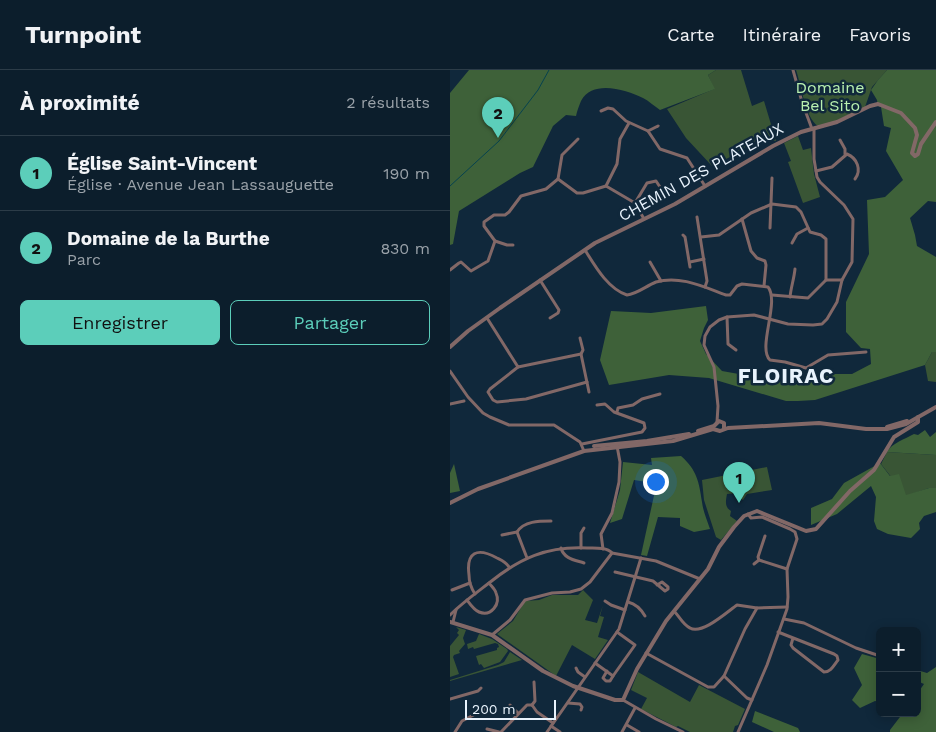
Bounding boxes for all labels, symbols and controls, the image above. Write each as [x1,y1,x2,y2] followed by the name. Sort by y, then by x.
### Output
[25,21,141,49] text: Turnpoint
[667,24,715,45] text: Carte
[743,24,821,45] text: Itinéraire
[849,24,911,45] text: Favoris
[796,78,864,115] park label: Domaine Bel Sito
[20,90,140,115] text: À proximité
[346,93,430,112] text: 2 résultats
[482,97,514,138] pin: 2
[615,119,787,225] street label: CHEMIN DES PLATEAUX
[67,152,257,175] text: Église Saint-Vincent
[33,164,39,183] text: 1
[383,164,430,183] text: 190 m
[67,175,334,194] text: Église · Avenue Jean Lassauguette
[67,227,270,250] text: Domaine de la Burthe
[31,239,41,258] text: 2
[380,239,430,258] text: 830 m
[67,250,101,269] text: Parc
[20,300,220,345] button: Enregistrer
[230,300,430,345] button: Partager
[738,363,834,388] district label: FLOIRAC
[723,462,755,503] pin: 1
[643,469,669,495] your location
[876,627,921,717] map controls
[876,627,921,672] button: +
[876,672,921,717] button: −
[465,697,556,720] scale bar
[472,701,516,717] text: 200 m

